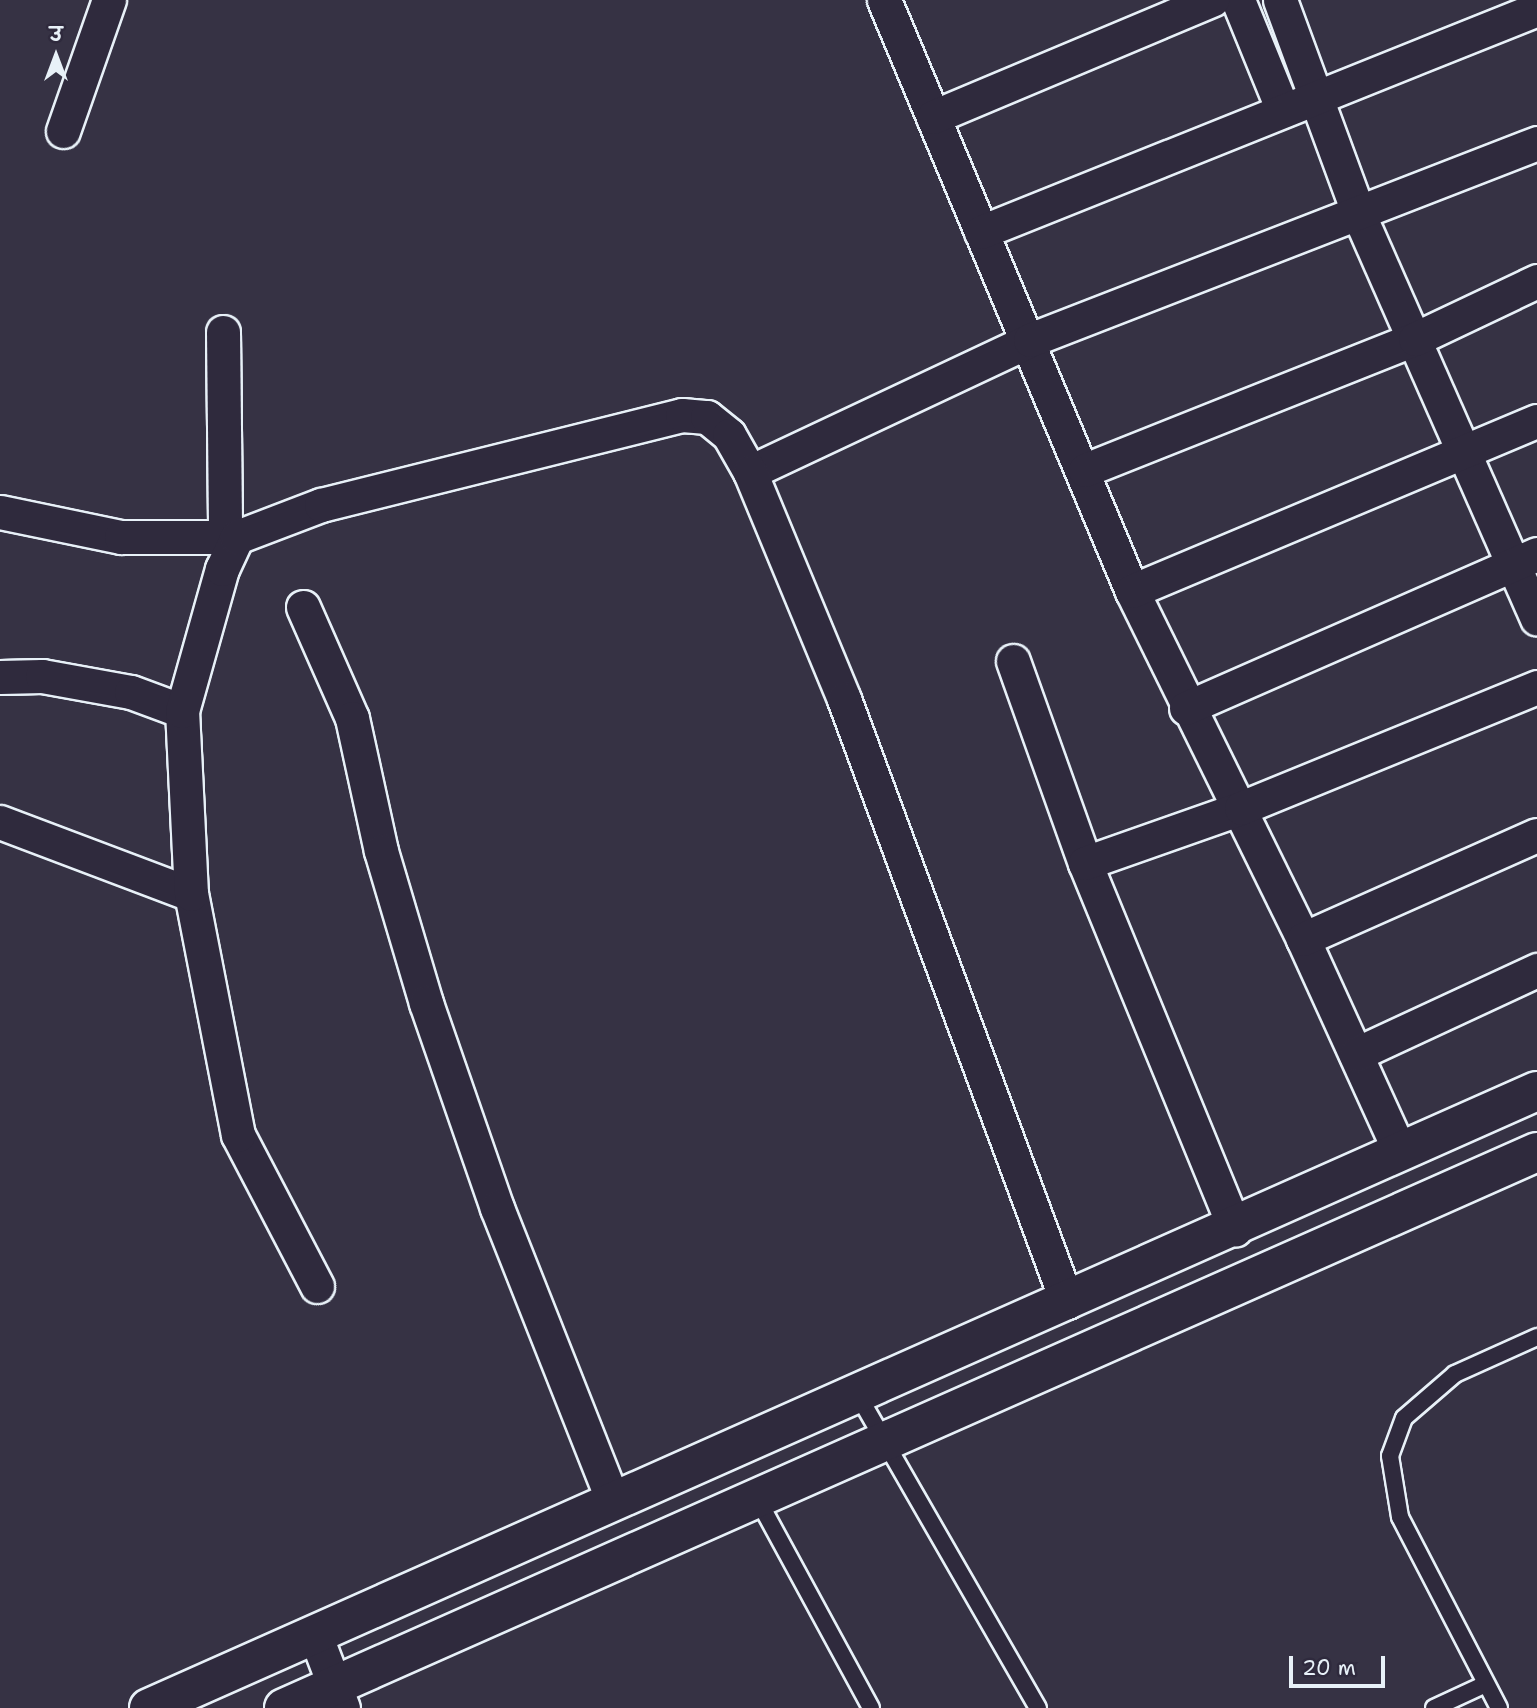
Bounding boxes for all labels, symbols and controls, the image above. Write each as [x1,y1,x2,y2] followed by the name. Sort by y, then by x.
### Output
[21,21,91,91] north arrow
[50,22,62,47] text: उ
[1292,1642,1388,1686] scale bar
[1302,1654,1356,1682] text: 20 m

